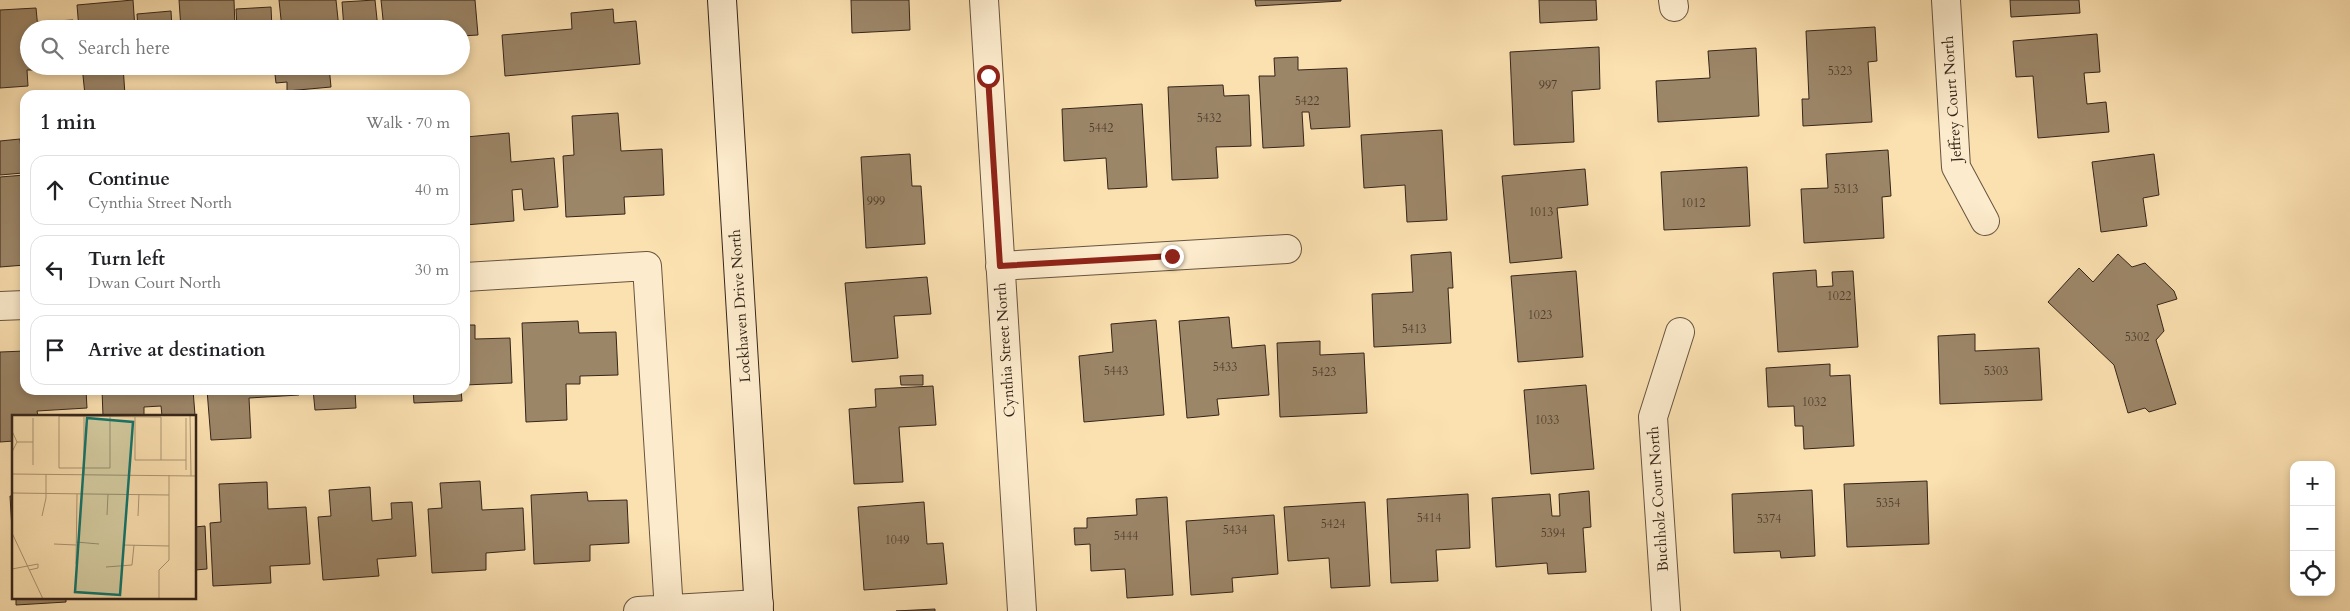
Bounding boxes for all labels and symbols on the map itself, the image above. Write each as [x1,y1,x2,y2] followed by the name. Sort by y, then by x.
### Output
[1938,34,1967,165] street label: Jeffrey Court North
[1828,63,1852,79] house number: 5323
[977,65,1000,88] route start
[1539,77,1557,93] house number: 997
[1295,93,1319,109] house number: 5422
[1197,110,1221,126] house number: 5432
[1089,120,1113,136] house number: 5442
[1834,181,1858,197] house number: 5313
[867,193,885,209] house number: 999
[1681,195,1705,211] house number: 1012
[1529,204,1553,220] house number: 1013
[725,228,755,383] street label: Lockhaven Drive North
[1161,245,1184,268] route end
[990,281,1020,418] street label: Cynthia Street North
[1827,288,1851,304] house number: 1022
[1528,307,1552,323] house number: 1023
[1402,321,1426,337] house number: 5413
[2125,329,2149,345] house number: 5302
[1213,359,1237,375] house number: 5433
[1104,363,1128,379] house number: 5443
[1984,363,2008,379] house number: 5303
[1312,364,1336,380] house number: 5423
[1802,394,1826,410] house number: 1032
[1535,412,1559,428] house number: 1033
[12,415,196,598] inset map
[1643,425,1673,572] street label: Buchholz Court North
[1876,495,1900,511] house number: 5354
[1417,510,1441,526] house number: 5414
[1757,511,1781,527] house number: 5374
[1321,516,1345,532] house number: 5424
[1223,522,1247,538] house number: 5434
[1541,525,1565,541] house number: 5394
[1114,528,1138,544] house number: 5444
[885,532,909,548] house number: 1049

